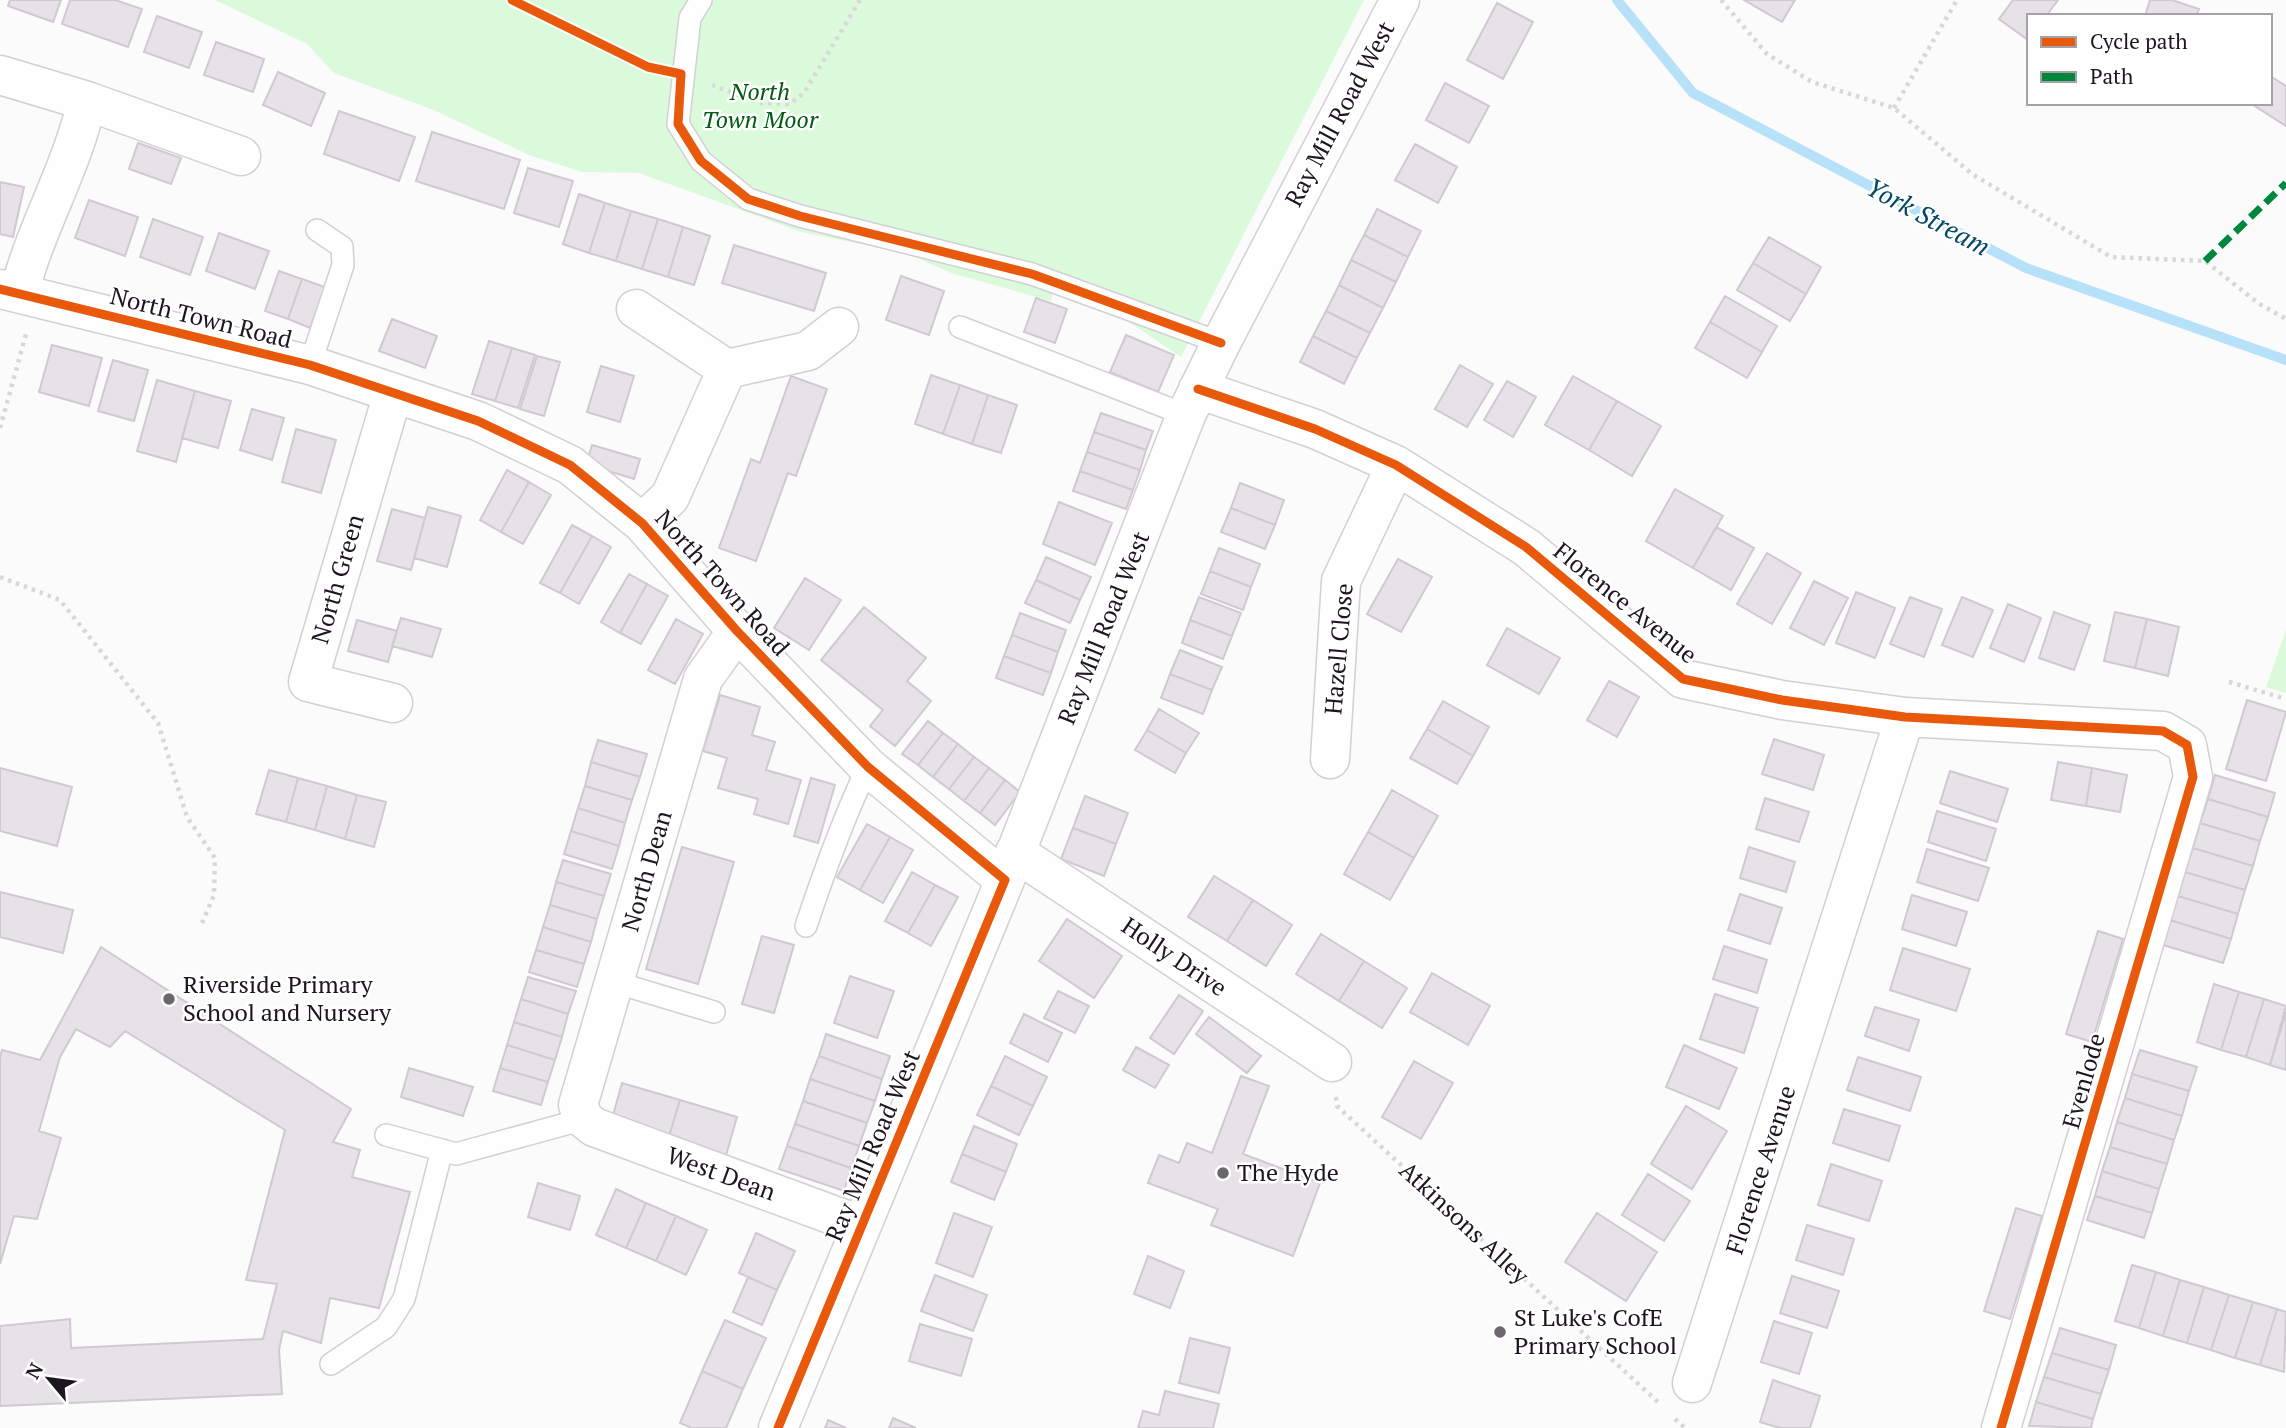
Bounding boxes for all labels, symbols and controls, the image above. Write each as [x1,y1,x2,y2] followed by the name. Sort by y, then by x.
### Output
[2027,14,2272,105] legend
[1277,15,1401,212] street label: Ray Mill Road West
[2090,27,2188,55] text: Cycle path
[2090,62,2133,90] text: Path
[702,75,820,135] park label: North Town Moor
[1861,169,1996,263] water label: York Stream
[107,279,296,355] street label: North Town Road
[649,502,797,662] street label: North Town Road
[303,510,371,647] street label: North Green
[1050,526,1156,729] street label: Ray Mill Road West
[1547,534,1704,670] street label: Florence Avenue
[1316,582,1360,716] street label: Hazell Close
[614,807,679,935] street label: North Dean
[1116,909,1233,1003] street label: Holly Drive
[183,968,392,1028] place label: Riverside Primary School and Nursery
[161,991,177,1007] marker: Riverside Primary School and Nursery
[2054,1029,2112,1132] street label: Evenlode
[817,1045,927,1246] street label: Ray Mill Road West
[1718,1081,1802,1258] street label: Florence Avenue
[663,1139,780,1208] street label: West Dean
[1393,1154,1537,1291] street label: Atkinsons Alley
[1237,1156,1339,1188] place label: The Hyde
[1215,1165,1231,1181] marker: The Hyde
[1514,1301,1677,1361] place label: St Luke's CofE Primary School
[1492,1324,1508,1340] marker: St Luke's CofE Primary School
[14,1344,84,1414] north arrow
[19,1358,48,1383] text: N

